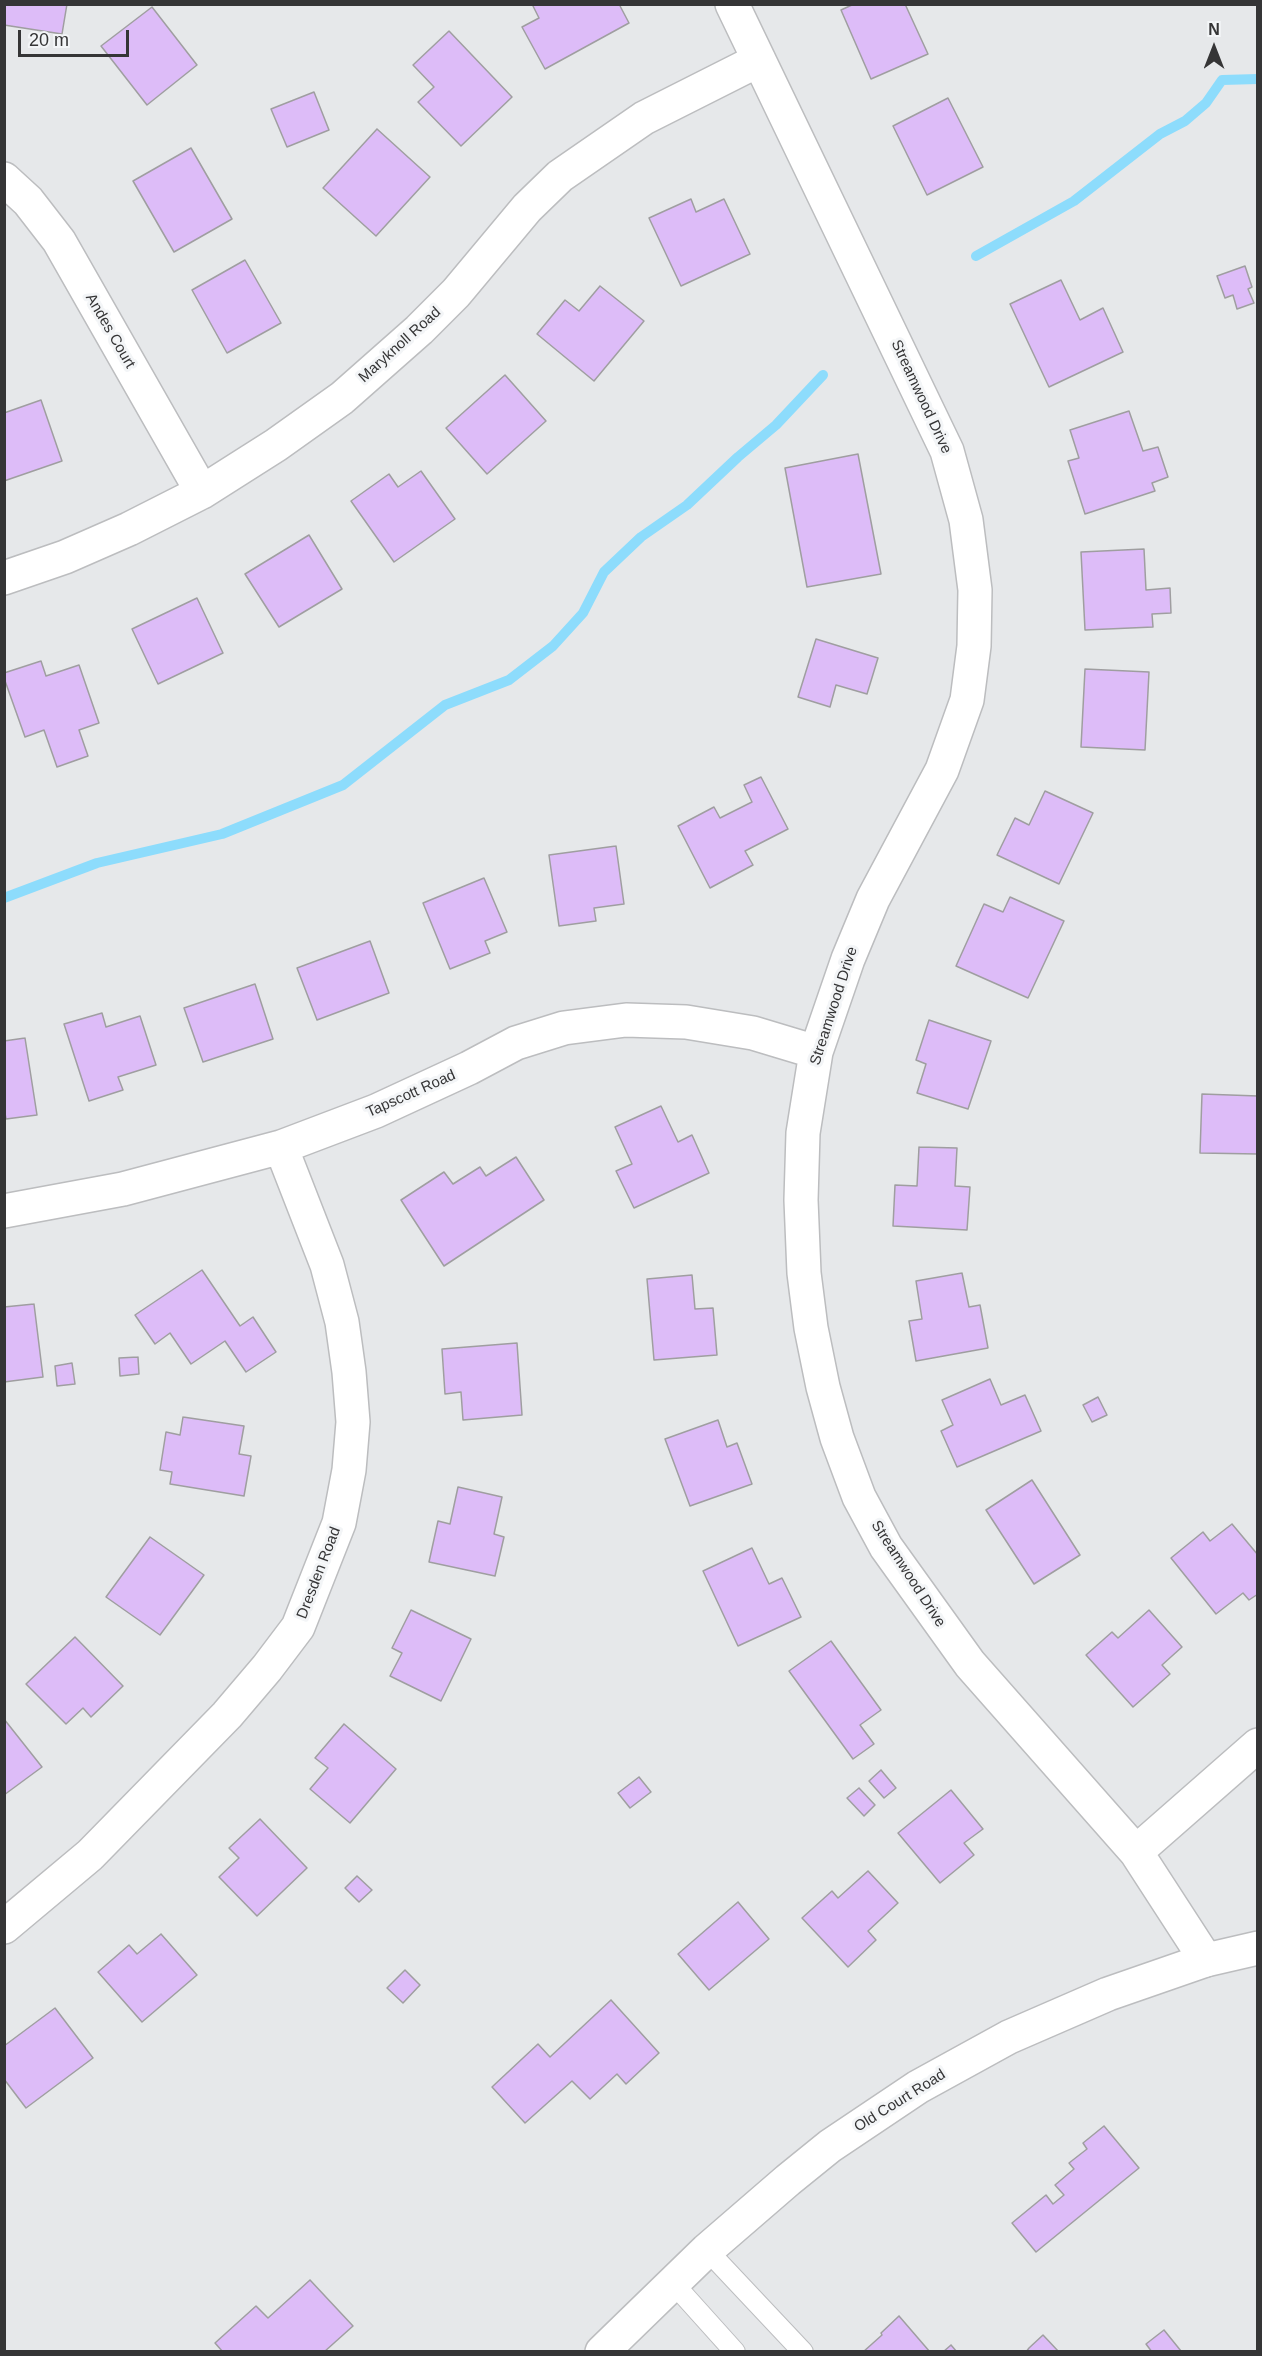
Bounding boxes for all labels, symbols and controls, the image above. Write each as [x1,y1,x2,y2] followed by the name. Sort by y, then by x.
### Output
[21,18,132,56] scale bar
[1184,18,1244,78] north arrow
[1208,21,1220,38] text: N
[29,30,69,50] text: 20 m
[81,290,139,372] street label: Andes Court
[355,303,445,387] street label: Maryknoll Road
[887,337,955,457] street label: Streamwood Drive
[806,945,862,1067] street label: Streamwood Drive
[364,1066,458,1122] street label: Tapscott Road
[867,1517,949,1631] street label: Streamwood Drive
[293,1525,345,1621] street label: Dresden Road
[851,2066,949,2136] street label: Old Court Road

